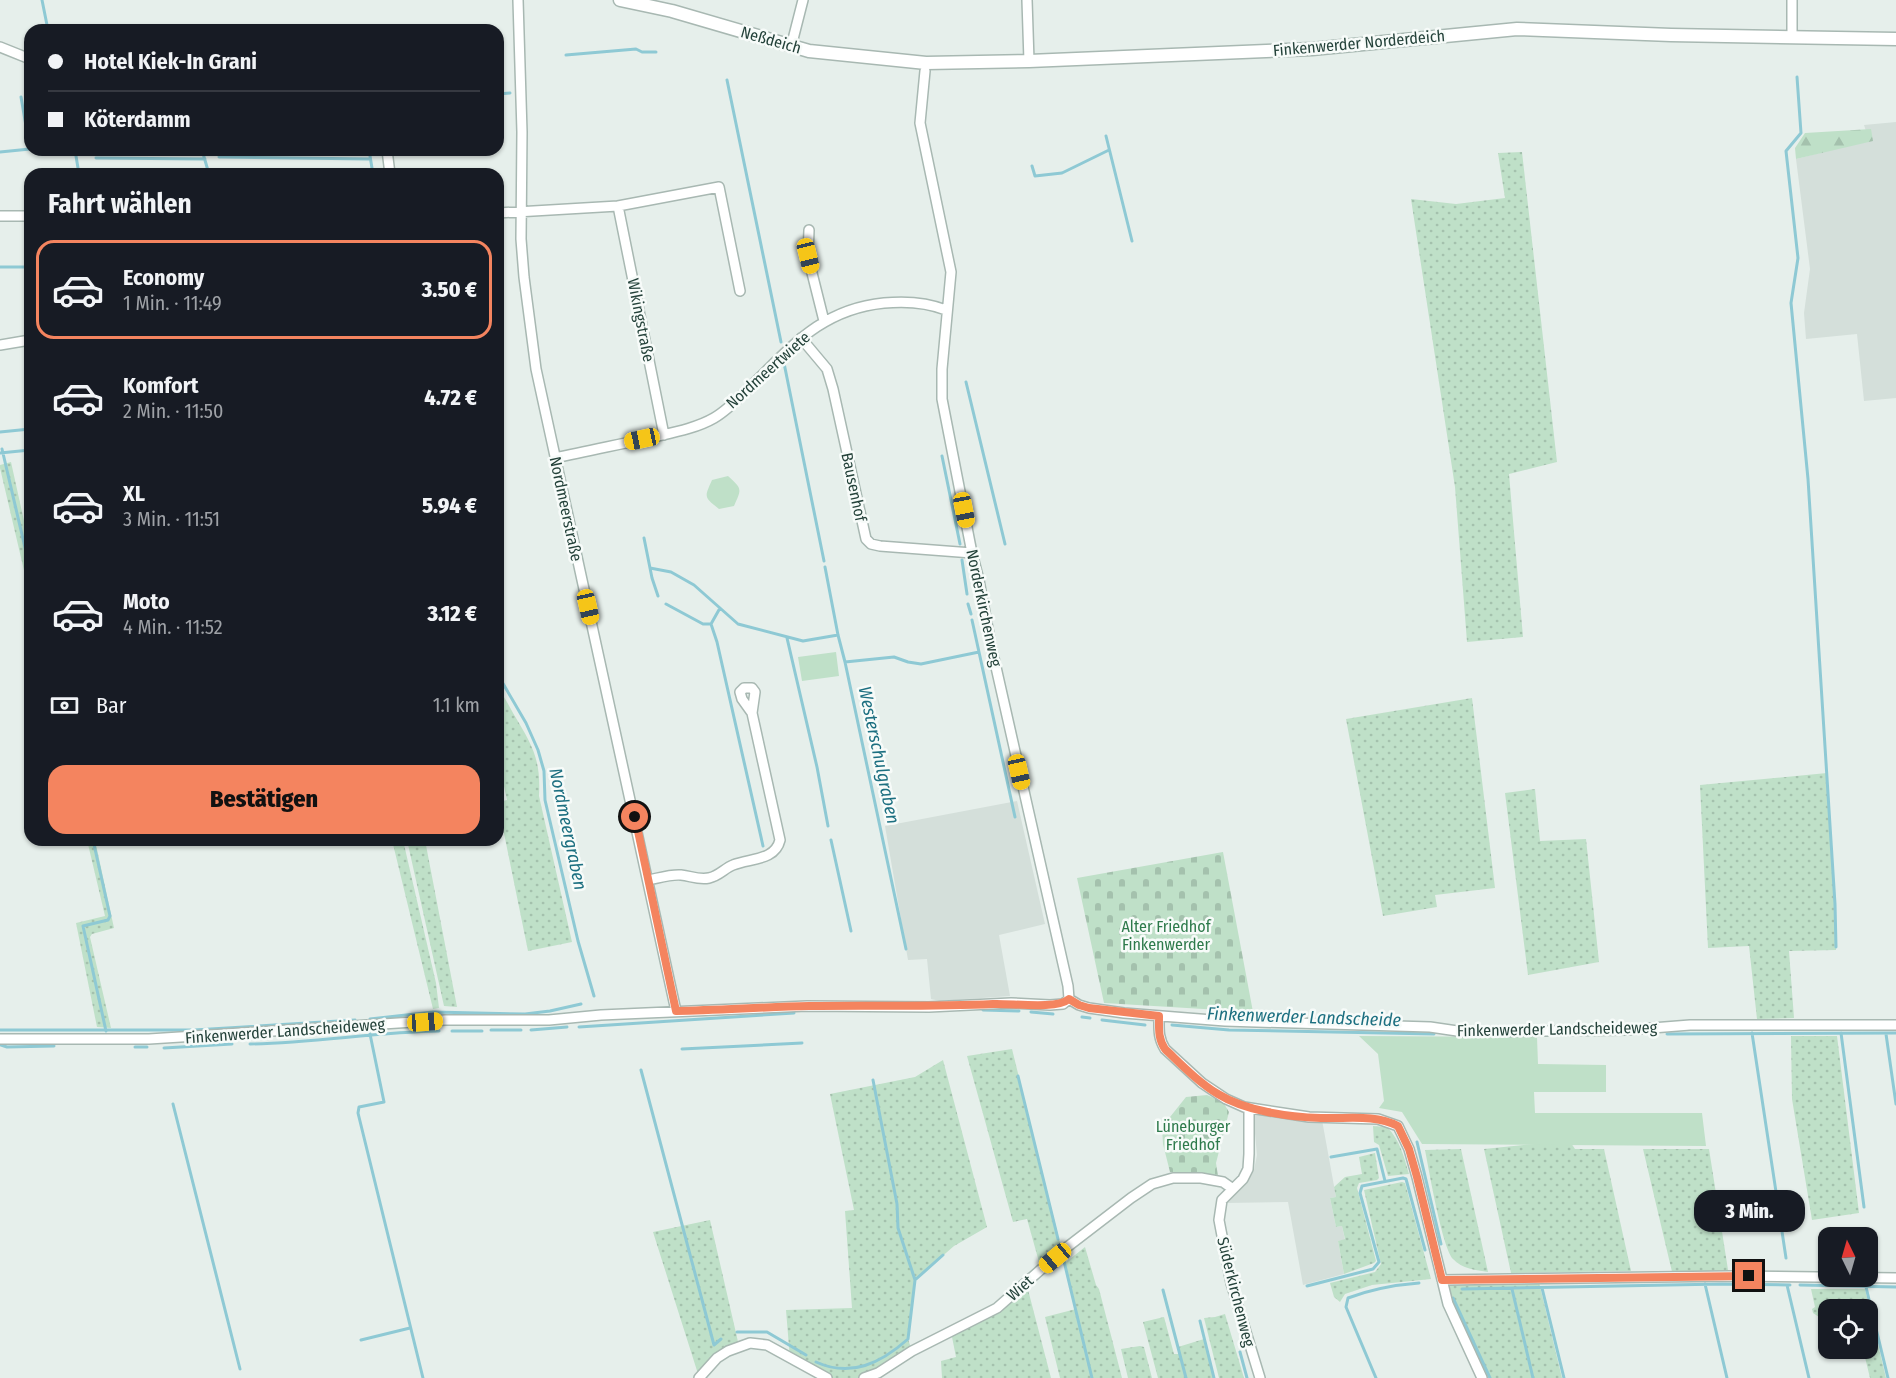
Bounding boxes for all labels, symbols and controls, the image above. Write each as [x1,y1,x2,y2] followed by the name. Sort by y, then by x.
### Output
[739,22,803,58] street label: Neßdeich
[1272,26,1446,60] street label: Finkenwerder Norderdeich
[84,48,257,75] text: Hotel Kiek-In Grani
[84,106,191,133] text: Köterdamm
[48,188,192,220] text: Fahrt wählen
[795,236,821,276] car
[51,263,105,317] icon: car
[123,264,204,291] text: Economy
[422,276,477,303] text: 3.50 €
[624,277,658,364] street label: Wikingstraße
[123,291,222,315] text: 1 Min. · 11:49
[722,327,814,413] street label: Nordmeertwiete
[51,371,105,425] icon: car
[123,372,198,399] text: Komfort
[424,384,477,411] text: 4.72 €
[123,399,223,423] text: 2 Min. · 11:50
[623,426,661,452] car
[837,451,871,524] street label: Bausenhof
[546,455,586,563] street label: Nordmeerstraße
[51,479,105,533] icon: car
[123,480,145,507] text: XL
[952,491,976,529] car
[422,492,477,519] text: 5.94 €
[123,507,220,531] text: 3 Min. · 11:51
[962,548,1006,669] street label: Norderkirchenweg
[51,587,105,641] icon: car
[575,587,601,627] car
[123,588,170,615] text: Moto
[427,600,477,627] text: 3.12 €
[123,615,223,639] text: 4 Min. · 11:52
[854,684,904,826] water label: Westerschulgraben
[48,689,81,722] icon: cash
[96,692,127,719] text: Bar
[433,693,480,717] text: 1.1 km
[1006,752,1032,792] car
[48,765,480,834] button: Bestätigen
[544,766,592,892] water label: Nordmeergraben
[621,803,648,830] route start
[1121,917,1212,954] park label: Alter Friedhof Finkenwerder
[1207,1003,1402,1031] water label: Finkenwerder Landscheide
[406,1012,444,1032] car
[184,1015,386,1047] street label: Finkenwerder Landscheideweg
[1457,1018,1658,1040] street label: Finkenwerder Landscheideweg
[1156,1117,1231,1154] park label: Lüneburger Friedhof
[1694,1189,1804,1231] callout: 3 Min.
[1725,1199,1774,1223] text: 3 Min.
[1818,1227,1878,1287] north arrow
[1818,1227,1878,1359] map controls
[1213,1235,1259,1349] street label: Süderkirchenweg
[1035,1240,1075,1276] car
[1735,1262,1762,1289] route end
[1003,1271,1038,1305] street label: Wiet
[1818,1299,1878,1359] button: locate

